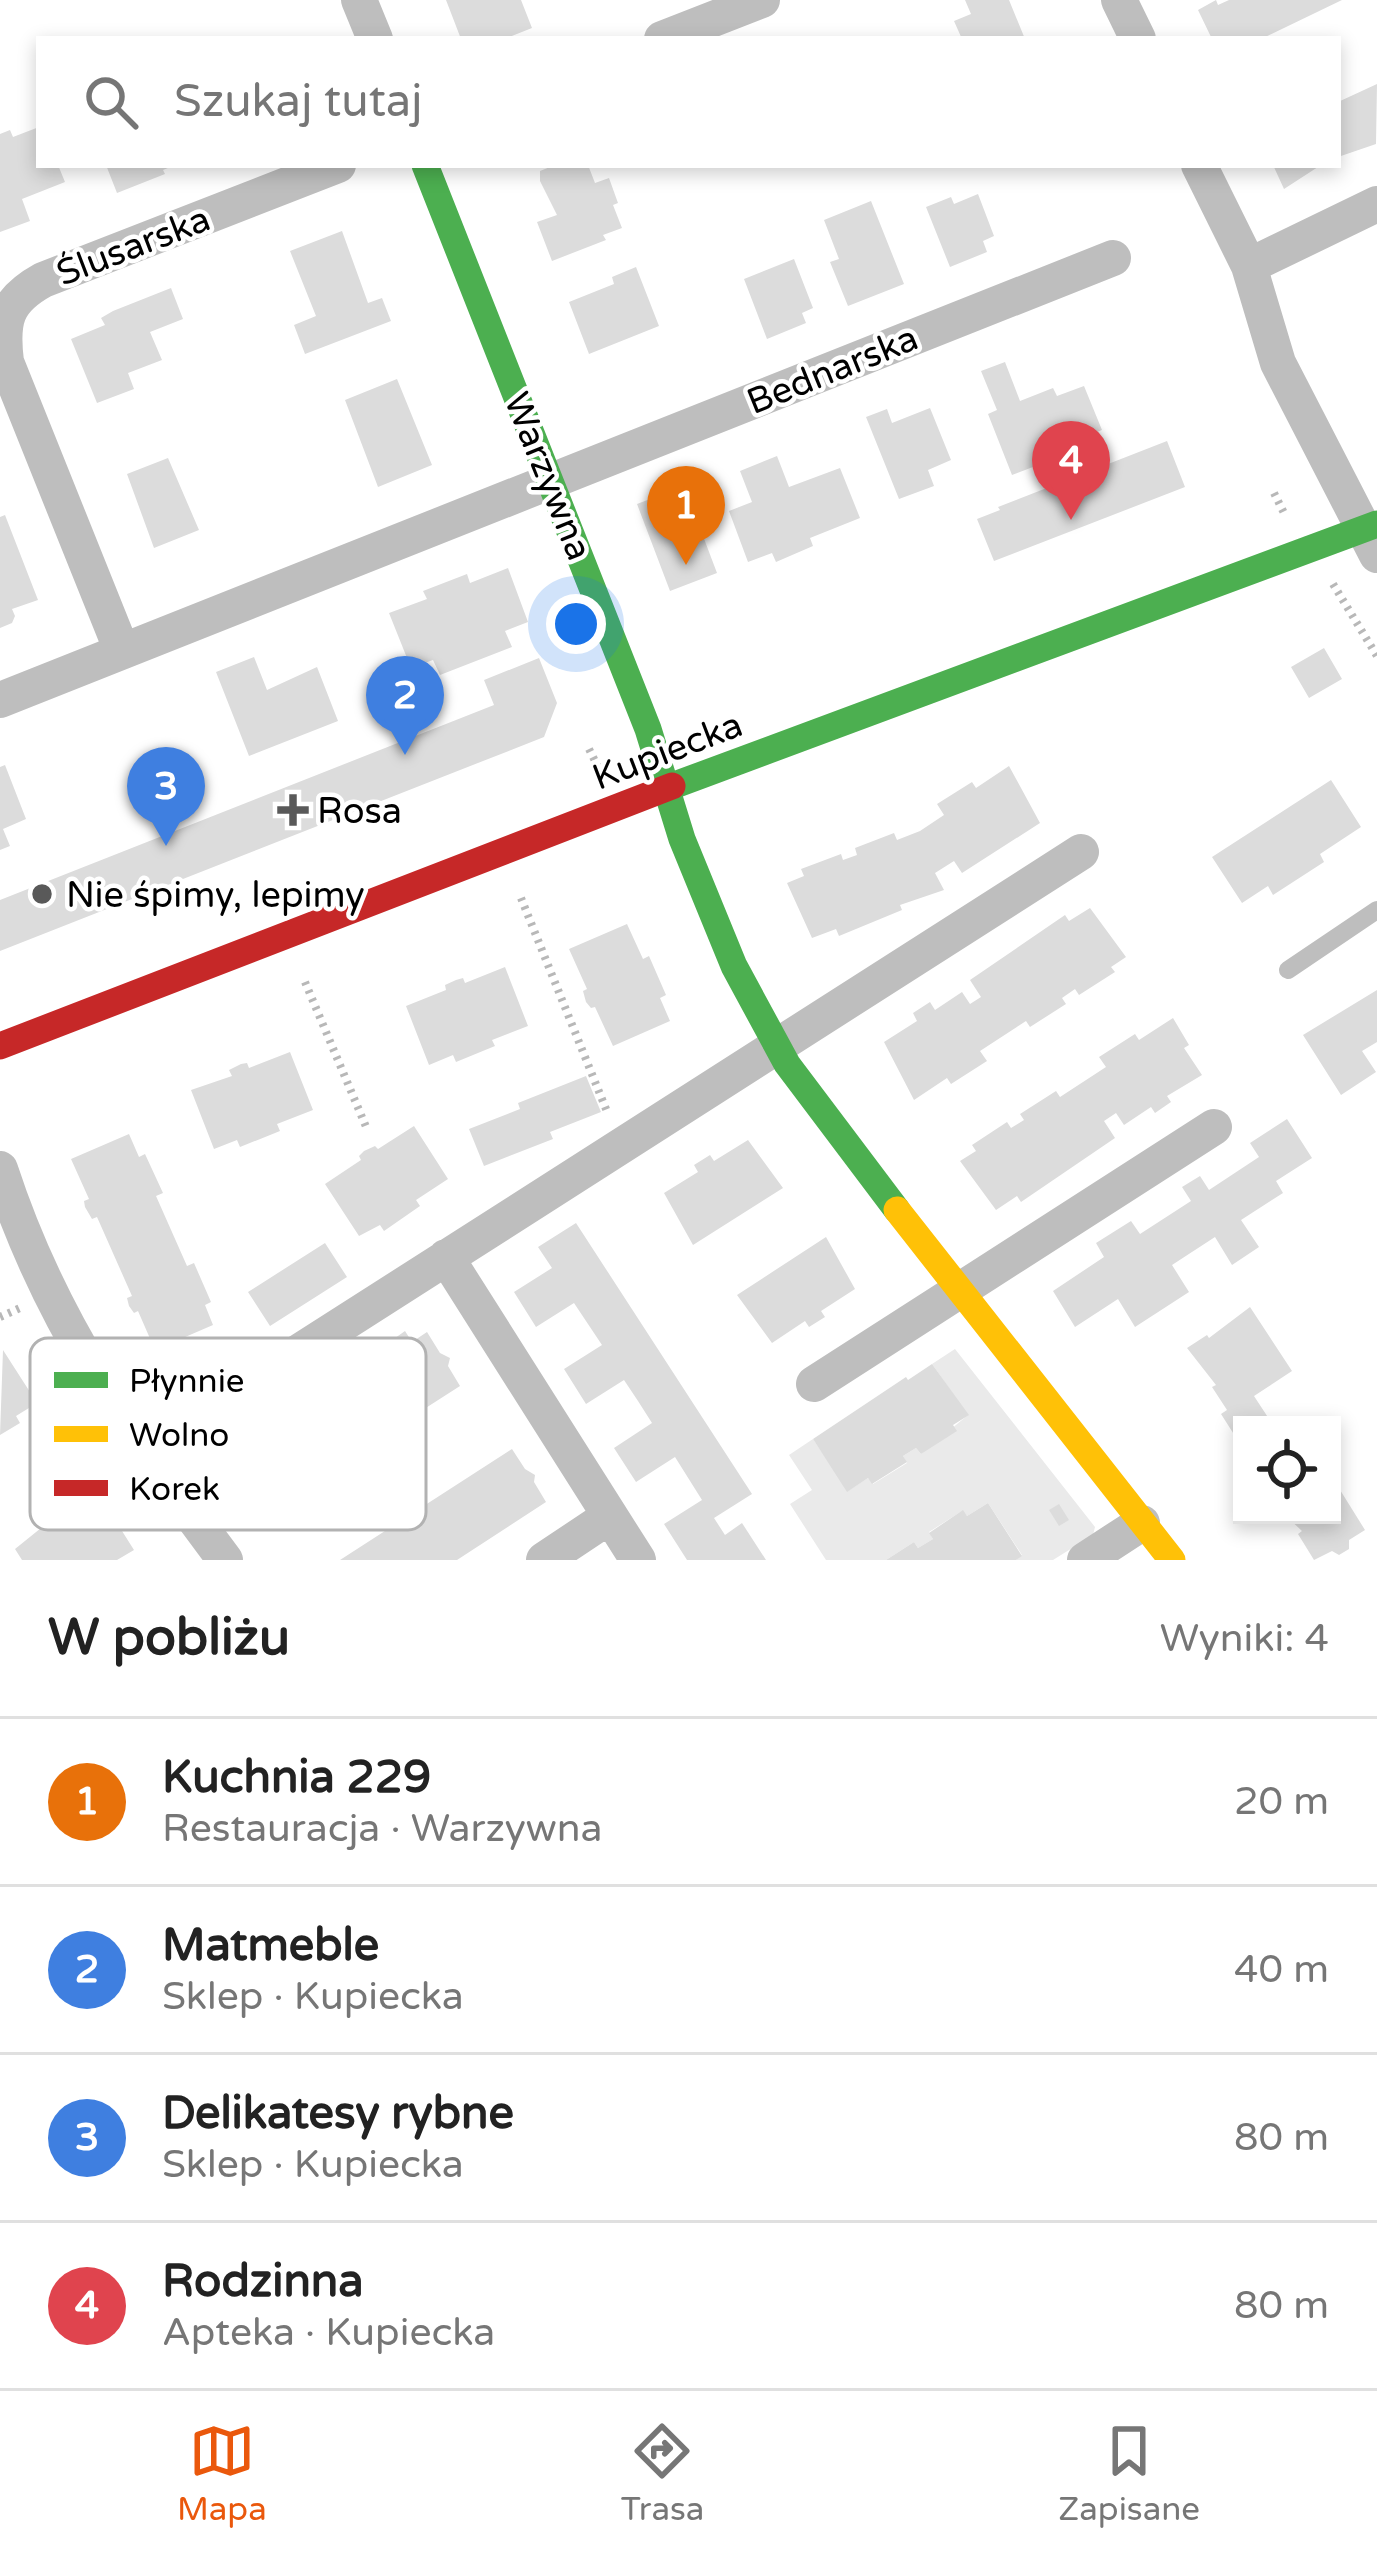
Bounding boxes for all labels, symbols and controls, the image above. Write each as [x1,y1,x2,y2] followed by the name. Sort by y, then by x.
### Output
[36,36,1341,168] search box
[78,69,144,135] icon: search
[174,75,423,129] text: Szukaj tutaj
[51,198,216,295] street label: Ślusarska
[741,317,924,424] street label: Bednarska
[495,386,601,567] street label: Warzywna
[1032,421,1110,520] pin: 4
[647,466,725,565] pin: 1
[546,594,606,654] your location
[366,656,444,755] pin: 2
[587,703,748,800] street label: Kupiecka
[127,747,205,846] pin: 3
[317,790,402,833] place label: Rosa
[280,797,306,823] marker: Rosa
[66,874,365,917] place label: Nie śpimy, lepimy
[29,881,55,907] marker: Nie śpimy, lepimy
[30,1338,426,1530] legend
[129,1362,245,1401] text: Płynnie
[129,1416,229,1455] text: Wolno
[1233,1416,1341,1524] map controls
[1233,1416,1341,1524] button: locate
[129,1470,220,1509] text: Korek
[48,1607,290,1669] text: W pobliżu
[1160,1615,1329,1662] text: Wyniki: 4
[162,1751,431,1805] text: Kuchnia 229
[75,1778,99,1825] text: 1
[1234,1778,1329,1825] text: 20 m
[162,1805,602,1852] text: Restauracja · Warzywna
[162,1919,379,1973] text: Matmeble
[75,1946,99,1993] text: 2
[1234,1946,1329,1993] text: 40 m
[162,1973,464,2020] text: Sklep · Kupiecka
[162,2087,514,2141] text: Delikatesy rybne
[75,2114,99,2161] text: 3
[1234,2114,1329,2161] text: 80 m
[162,2141,464,2188] text: Sklep · Kupiecka
[162,2255,364,2309] text: Rodzinna
[75,2282,99,2329] text: 4
[1234,2282,1329,2329] text: 80 m
[162,2309,495,2356] text: Apteka · Kupiecka
[177,2418,267,2529] tab: Mapa
[621,2418,704,2529] tab: Trasa
[1058,2418,1200,2529] tab: Zapisane

